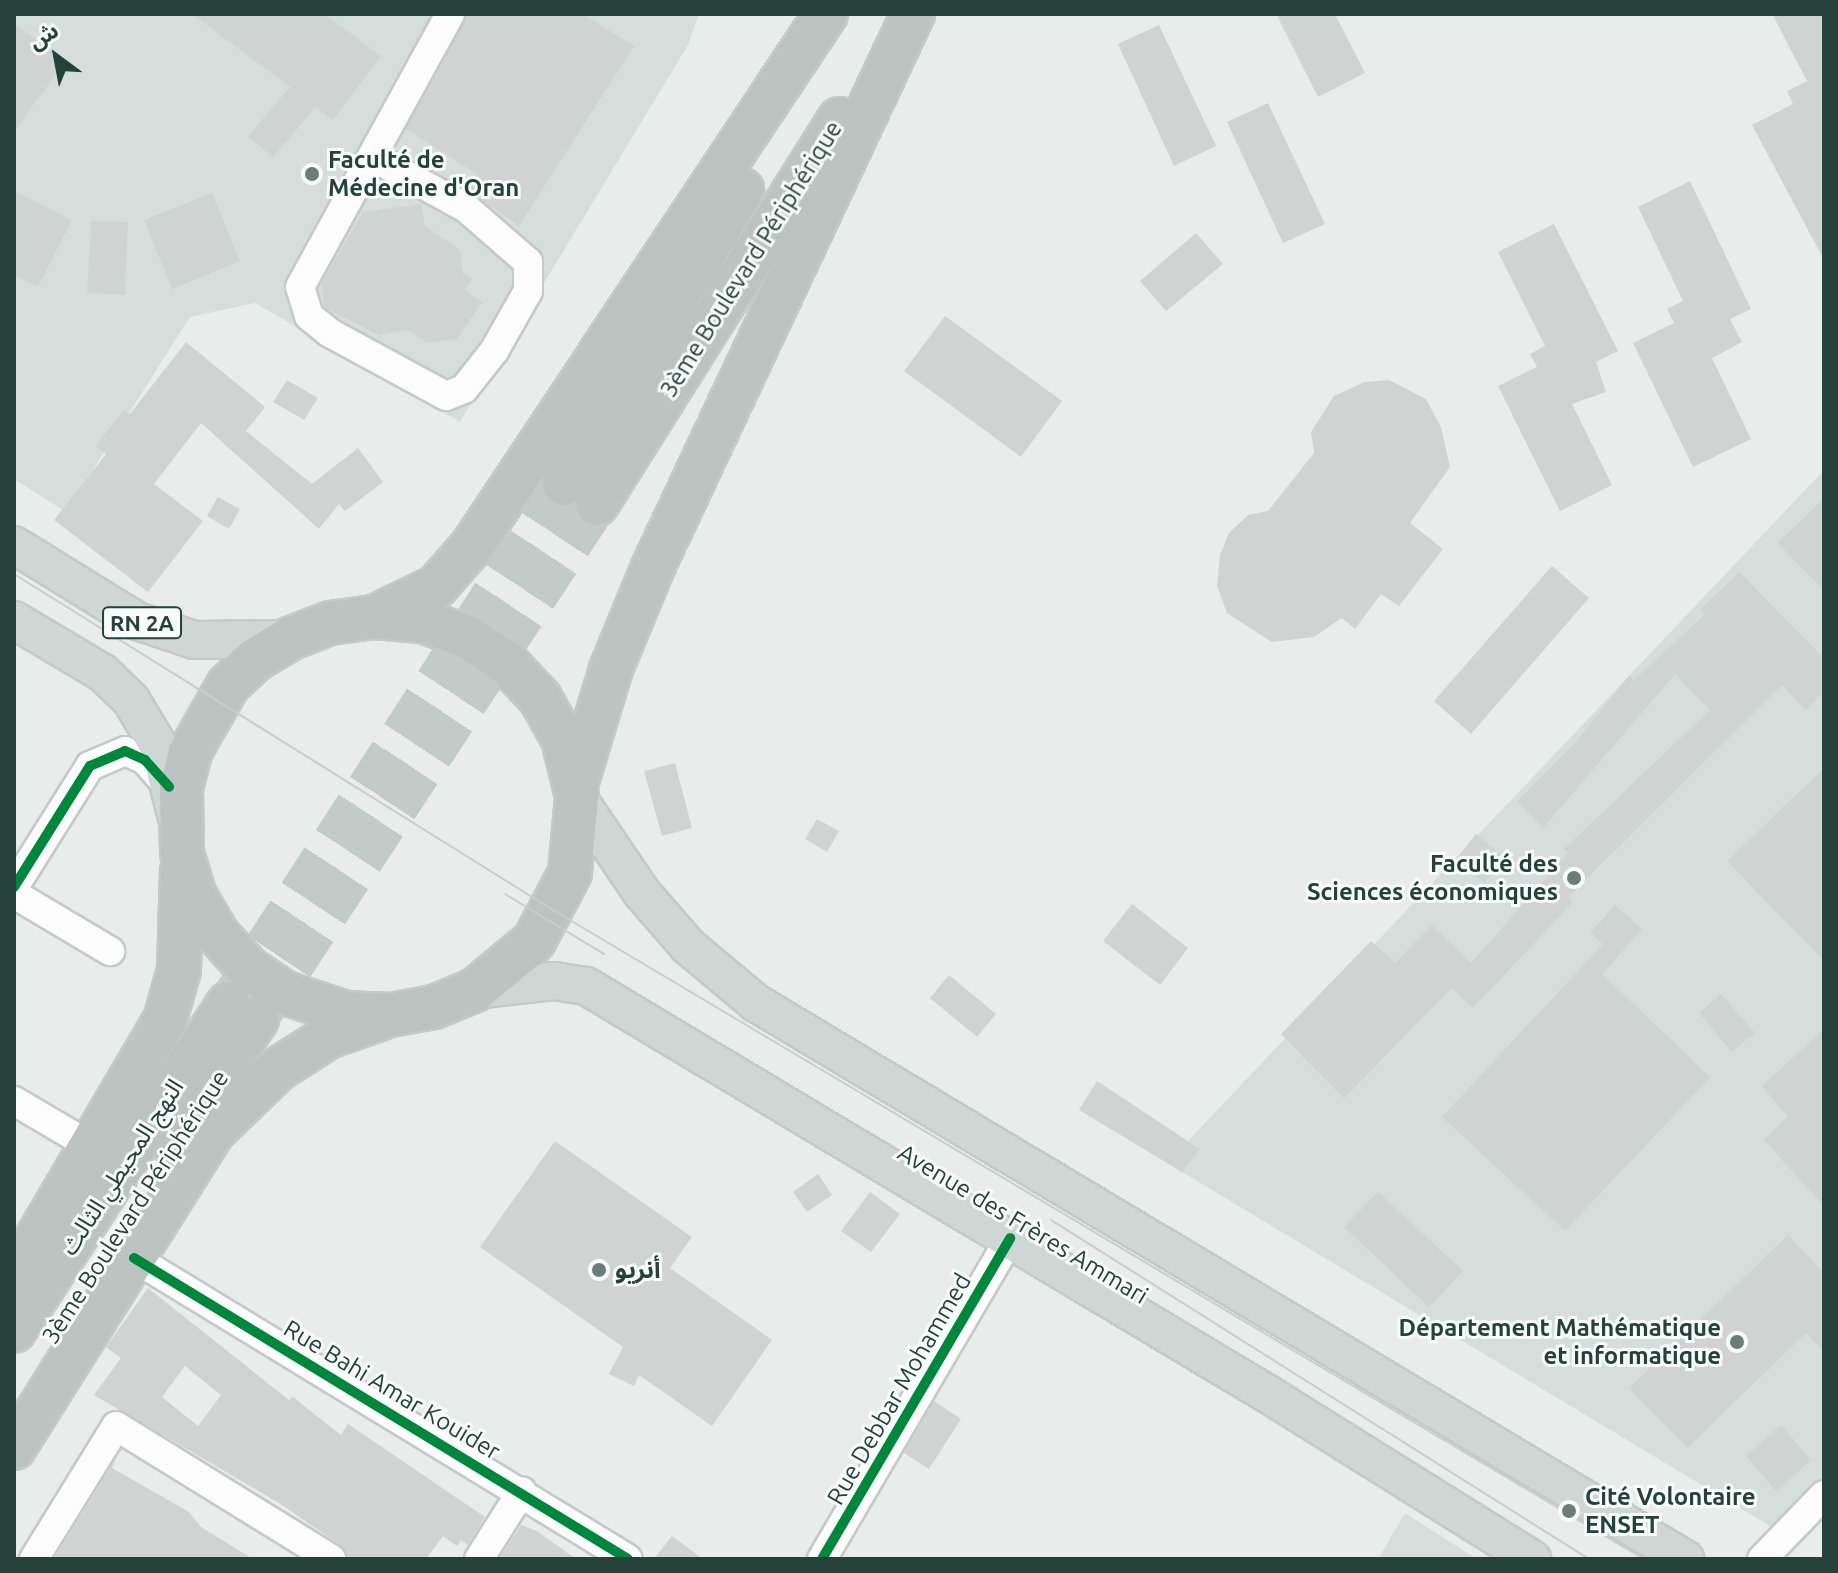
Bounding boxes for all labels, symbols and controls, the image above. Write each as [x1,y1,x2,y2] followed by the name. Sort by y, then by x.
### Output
[16,16,96,96] north arrow
[24,17,62,54] text: ش
[654,116,848,402] street label: 3ème Boulevard Périphérique
[328,146,519,202] place label: Faculté de Médecine d'Oran
[303,165,321,183] marker: Faculté de Médecine d'Oran
[102,605,182,641] road number: RN 2A
[1307,850,1558,906] place label: Faculté des Sciences économiques
[1565,869,1583,887] marker: Faculté des Sciences économiques
[36,1065,234,1349] street label: 3ème Boulevard Périphérique
[54,1074,190,1260] street label: النهج المحيطي الثالث
[893,1138,1153,1310] street label: Avenue des Frères Ammari
[615,1256,660,1284] place label: أنريو
[590,1261,608,1279] marker: أنريو
[821,1268,977,1510] street label: Rue Debbar Mohammed
[279,1314,505,1466] street label: Rue Bahi Amar Kouider
[1398,1314,1721,1370] place label: Département Mathématique et informatique
[1728,1333,1746,1351] marker: Département Mathématique et informatique
[1585,1483,1755,1539] place label: Cité Volontaire ENSET
[1560,1502,1578,1520] marker: Cité Volontaire ENSET

